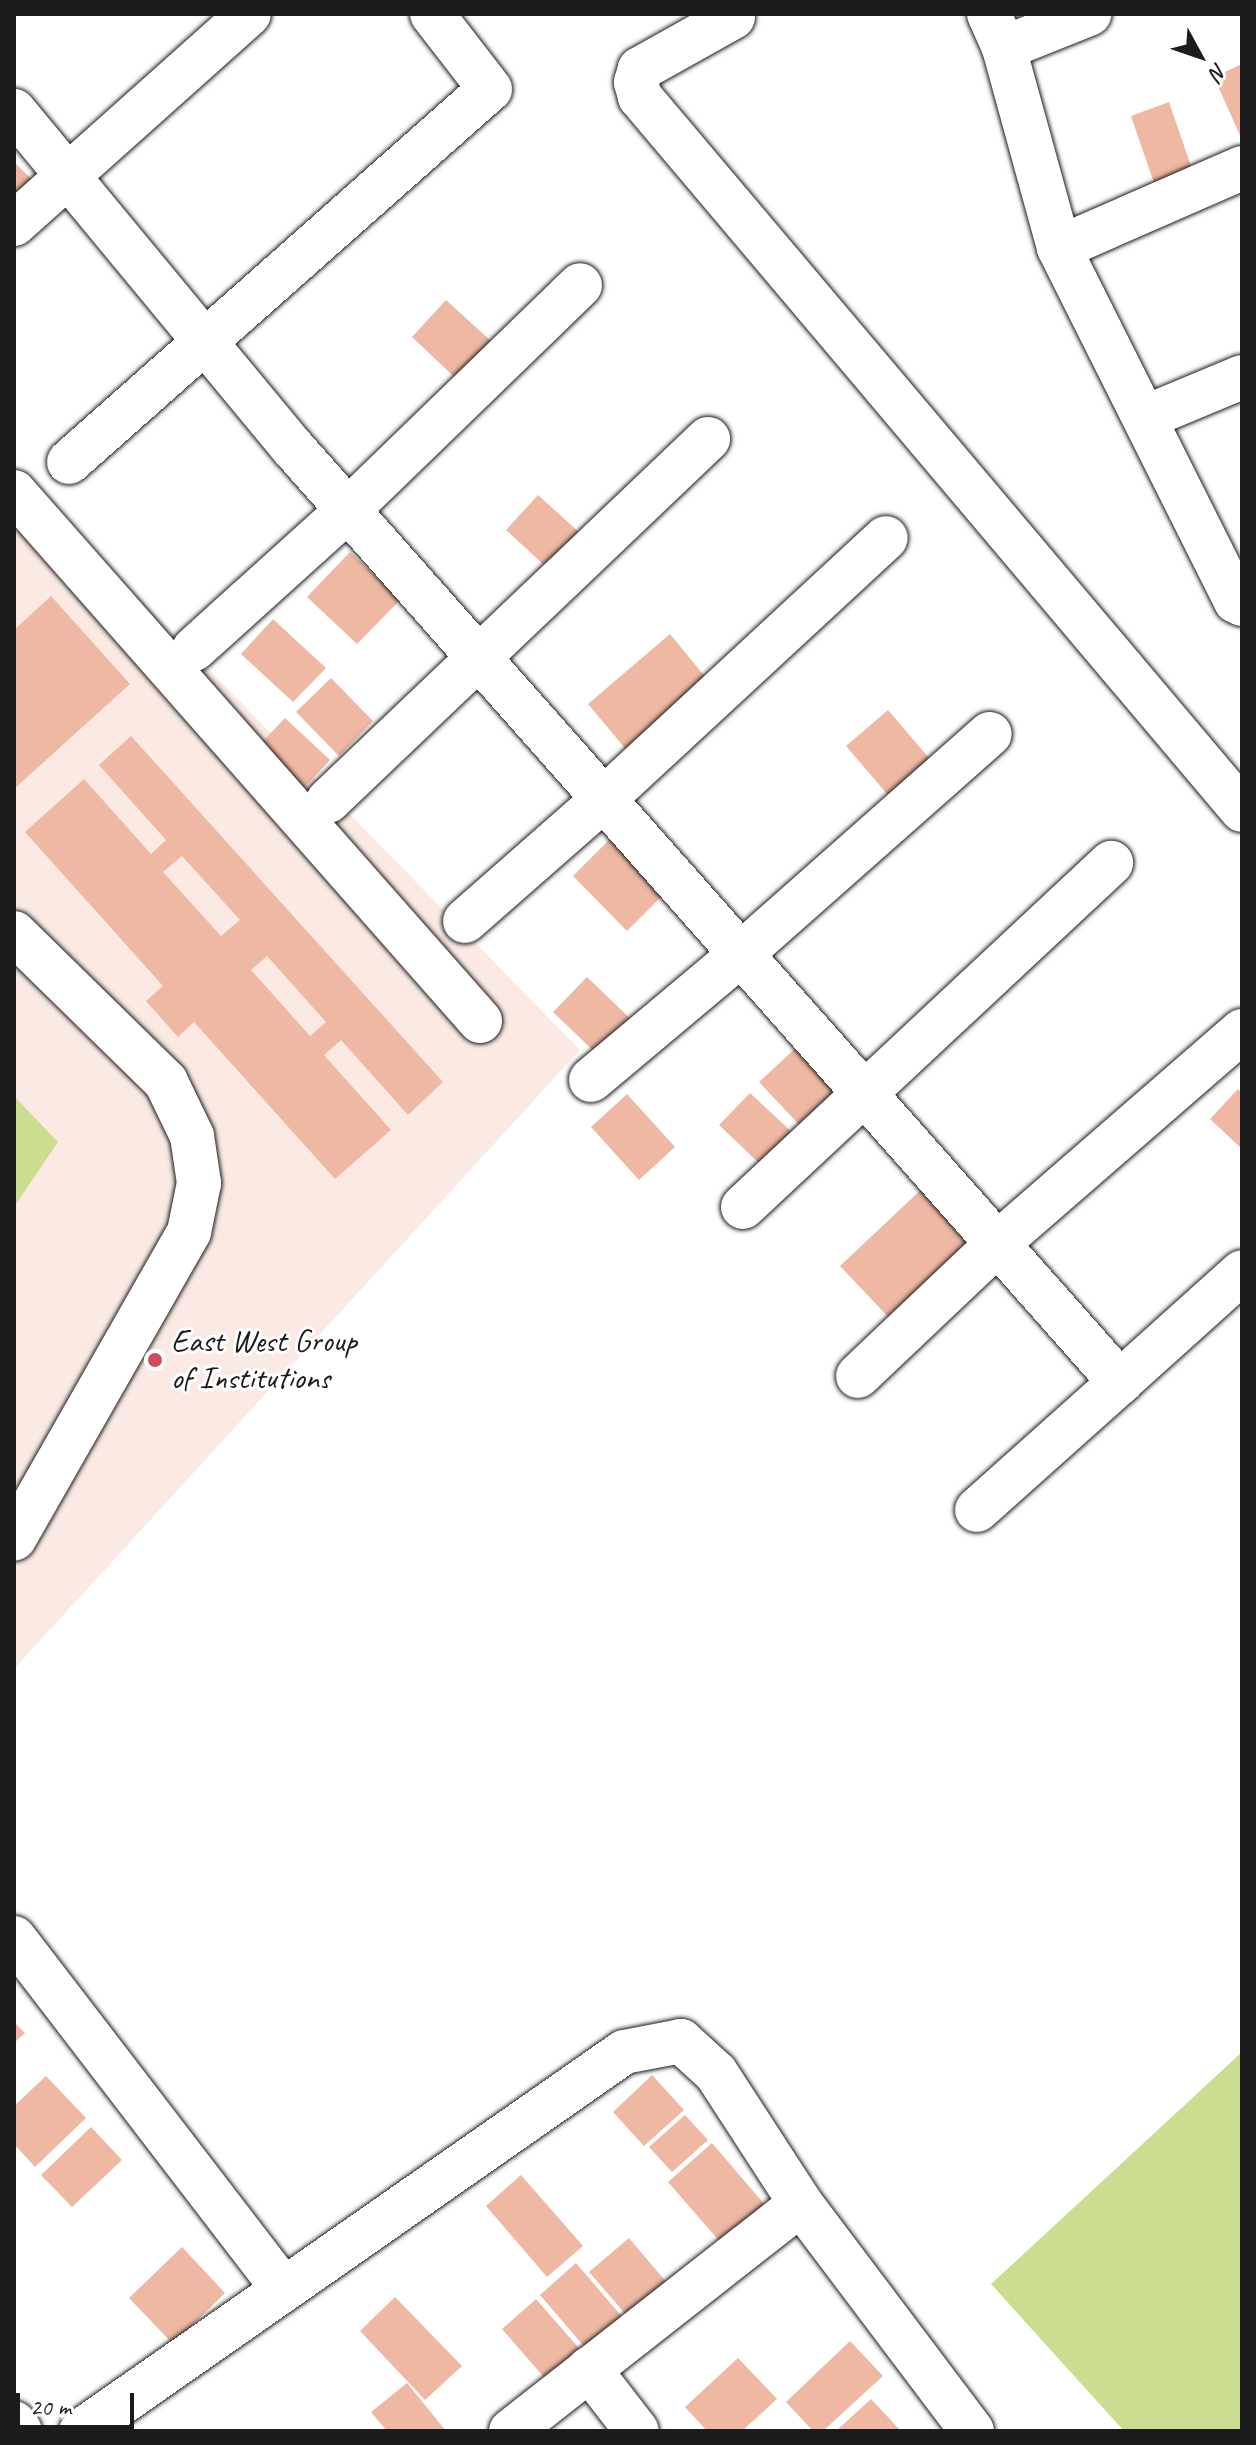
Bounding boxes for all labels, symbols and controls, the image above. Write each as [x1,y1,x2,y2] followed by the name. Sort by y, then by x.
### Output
[1160,16,1240,96] north arrow
[1203,57,1233,86] text: N
[171,1323,357,1398] place label: East West Group of Institutions
[146,1351,164,1369] marker: East West Group of Institutions
[20,2377,138,2427] scale bar
[30,2392,71,2422] text: 20 m

